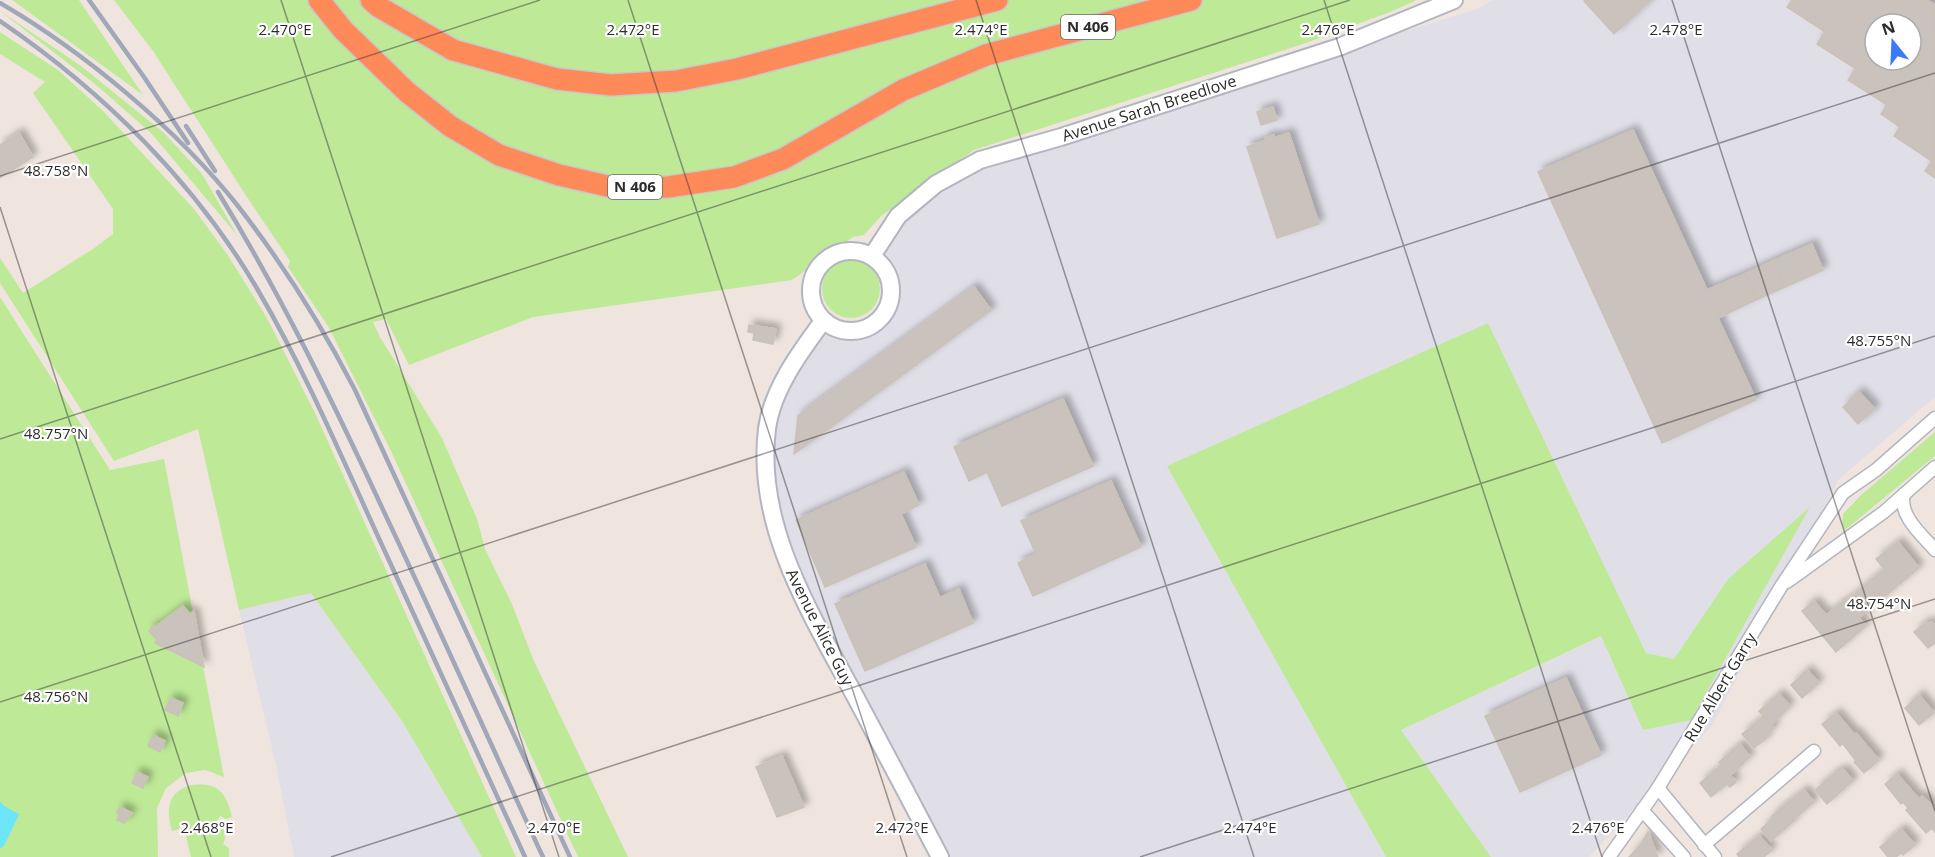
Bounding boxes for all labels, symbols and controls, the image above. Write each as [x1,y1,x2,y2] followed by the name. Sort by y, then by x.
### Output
[1863,12,1923,72] north arrow
[1061,15,1115,39] road number: N 406
[1879,15,1898,40] text: N
[258,19,312,39] text: 2.470°E
[606,19,660,39] text: 2.472°E
[954,19,1008,39] text: 2.474°E
[1301,19,1355,39] text: 2.476°E
[1649,19,1703,39] text: 2.478°E
[1059,69,1239,147] street label: Avenue Sarah Breedlove
[24,160,88,180] text: 48.758°N
[608,175,662,199] road number: N 406
[1847,330,1911,350] text: 48.755°N
[24,423,88,443] text: 48.757°N
[781,565,859,690] street label: Avenue Alice Guy
[1847,593,1911,613] text: 48.754°N
[1679,627,1762,746] street label: Rue Albert Garry
[24,686,88,706] text: 48.756°N
[180,817,234,837] text: 2.468°E
[527,817,581,837] text: 2.470°E
[875,817,929,837] text: 2.472°E
[1223,817,1277,837] text: 2.474°E
[1571,817,1625,837] text: 2.476°E

